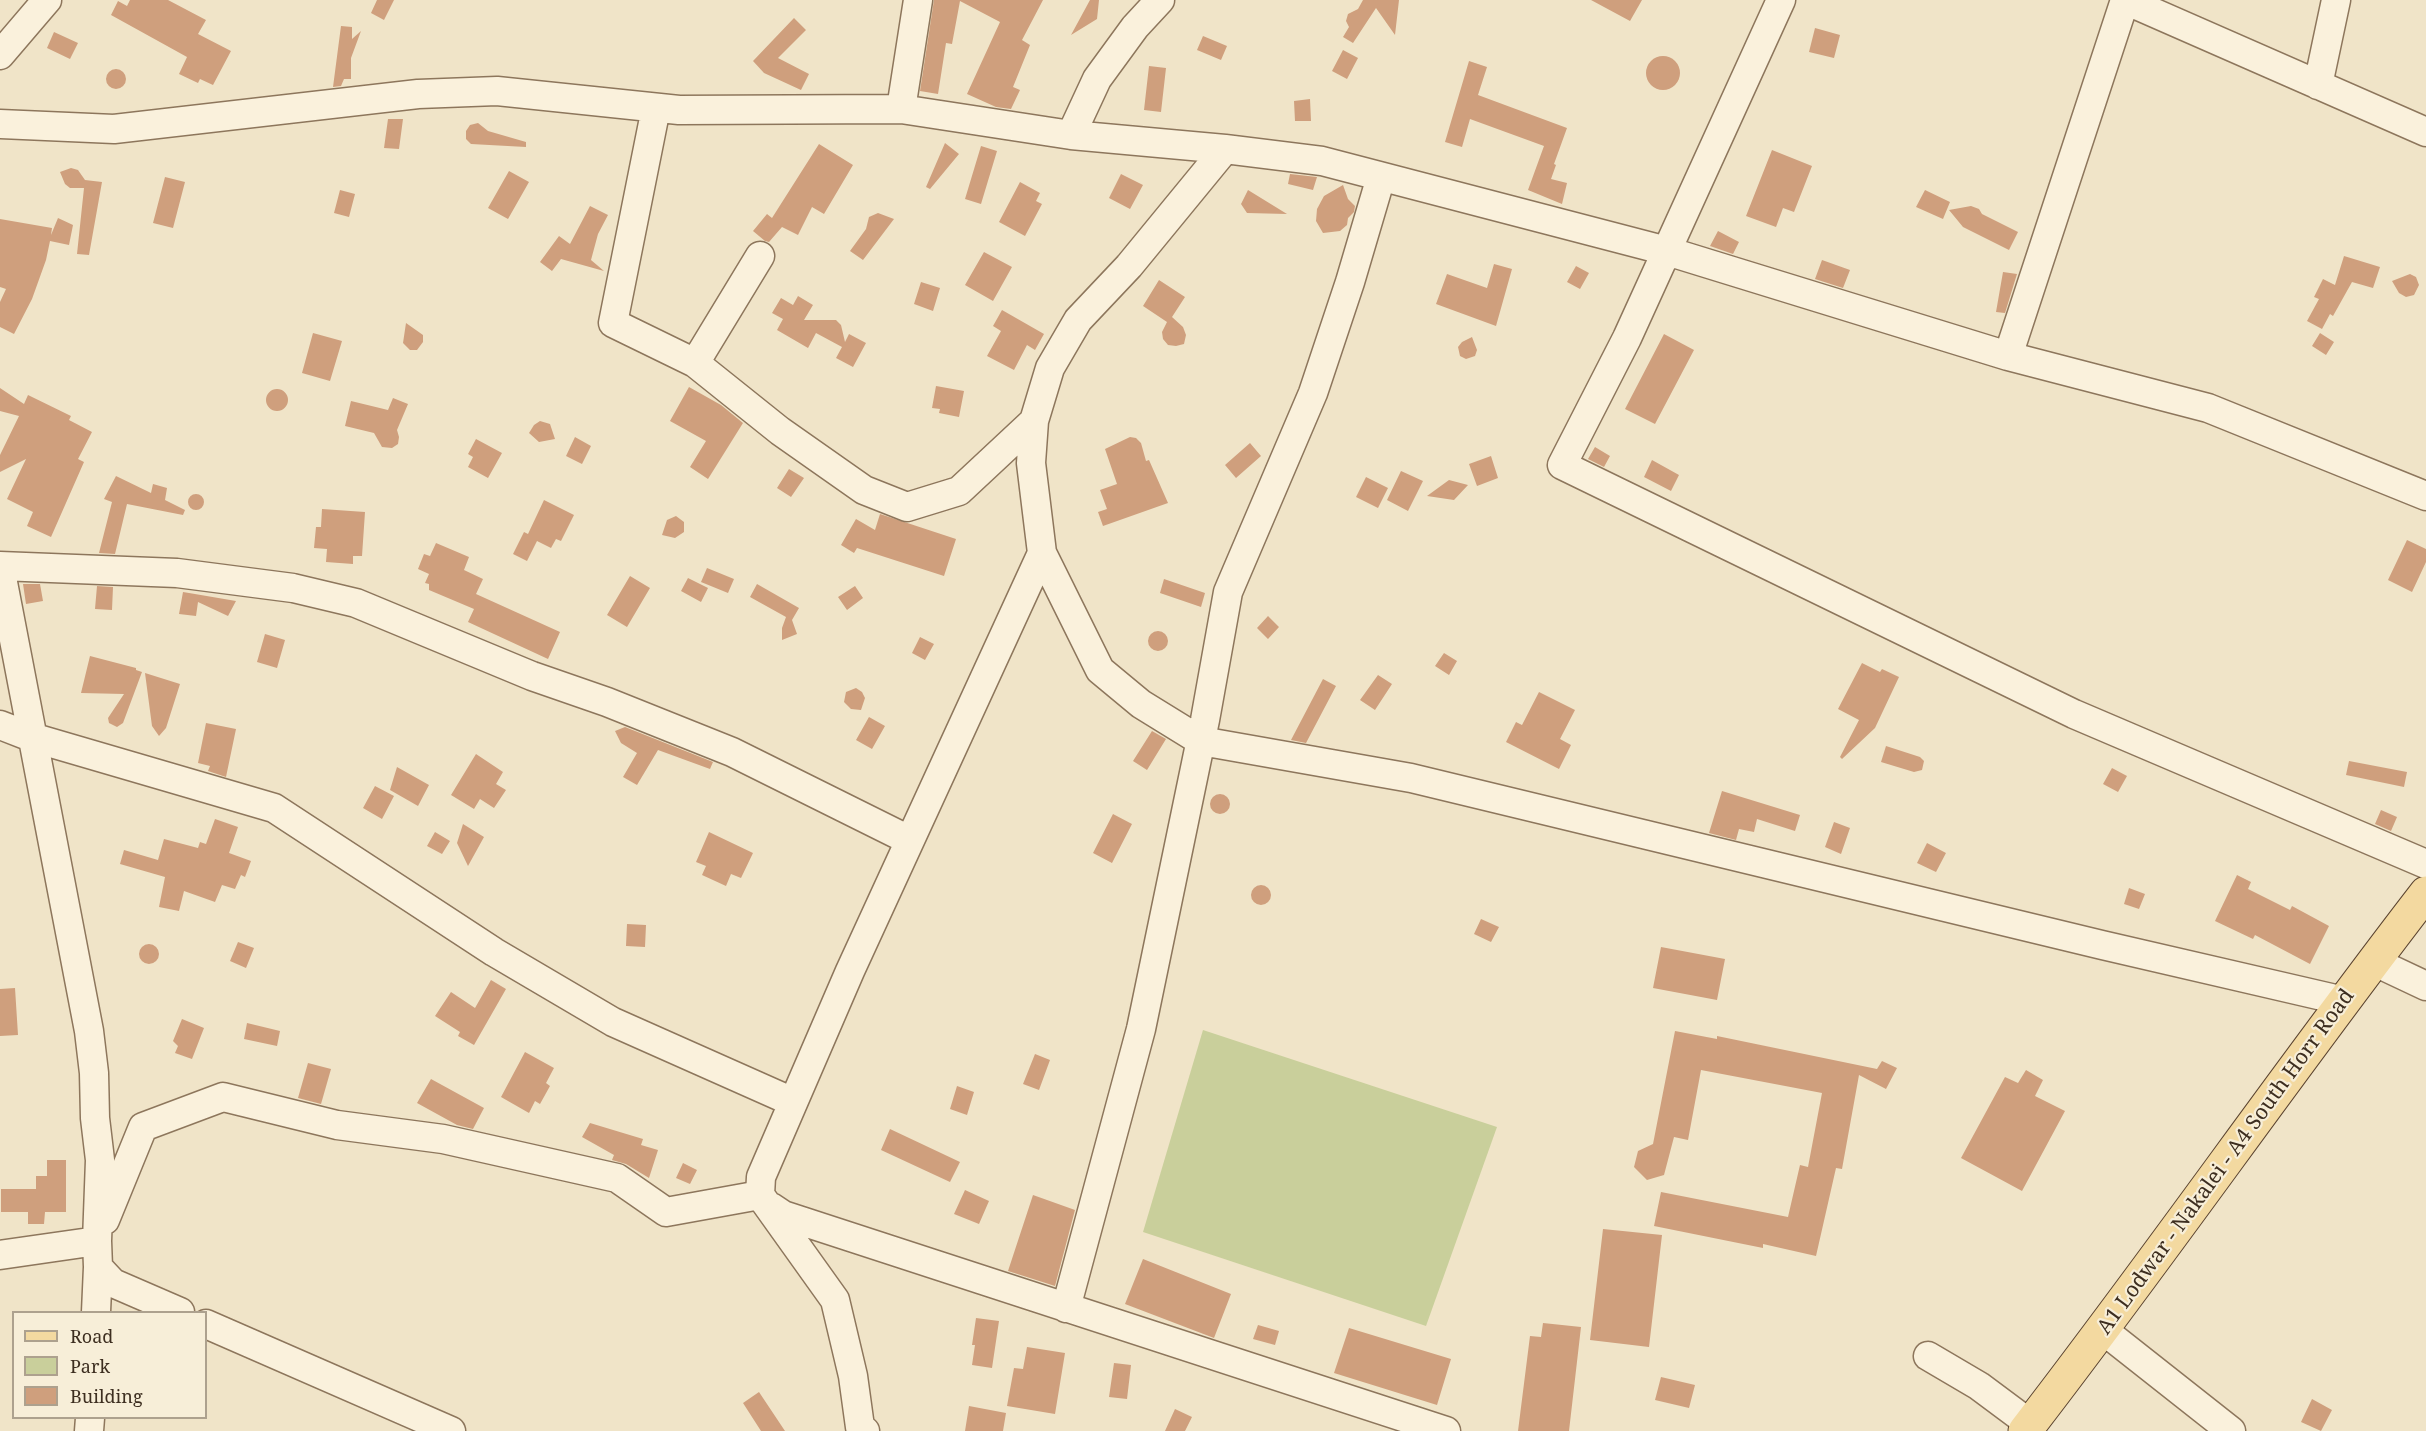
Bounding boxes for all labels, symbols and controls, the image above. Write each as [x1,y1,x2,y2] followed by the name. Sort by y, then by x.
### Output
[2092,984,2360,1340] street label: A1 Lodwar - Nakalei - A4 South Horr Road
[12,1311,207,1419] legend
[70,1324,113,1348] text: Road
[70,1354,110,1378] text: Park
[70,1384,143,1408] text: Building

